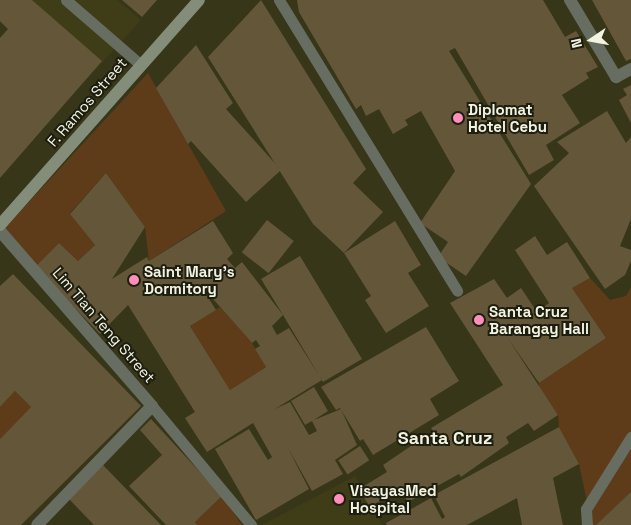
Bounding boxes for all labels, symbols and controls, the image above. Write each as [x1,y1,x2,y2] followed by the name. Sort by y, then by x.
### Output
[566,15,616,65] north arrow
[567,37,586,50] text: N
[43,54,131,150] street label: F. Ramos Street
[468,100,547,135] place label: Diplomat Hotel Cebu
[452,112,464,124] marker: Diplomat Hotel Cebu
[144,262,235,297] place label: Saint Mary's Dormitory
[49,263,159,387] street label: Lim Tian Teng Street
[128,274,140,286] marker: Saint Mary's Dormitory
[489,302,589,337] place label: Santa Cruz Barangay Hall
[473,314,485,326] marker: Santa Cruz Barangay Hall
[398,427,492,449] district label: Santa Cruz
[350,481,437,516] place label: VisayasMed Hospital
[332,492,346,506] marker: VisayasMed Hospital

